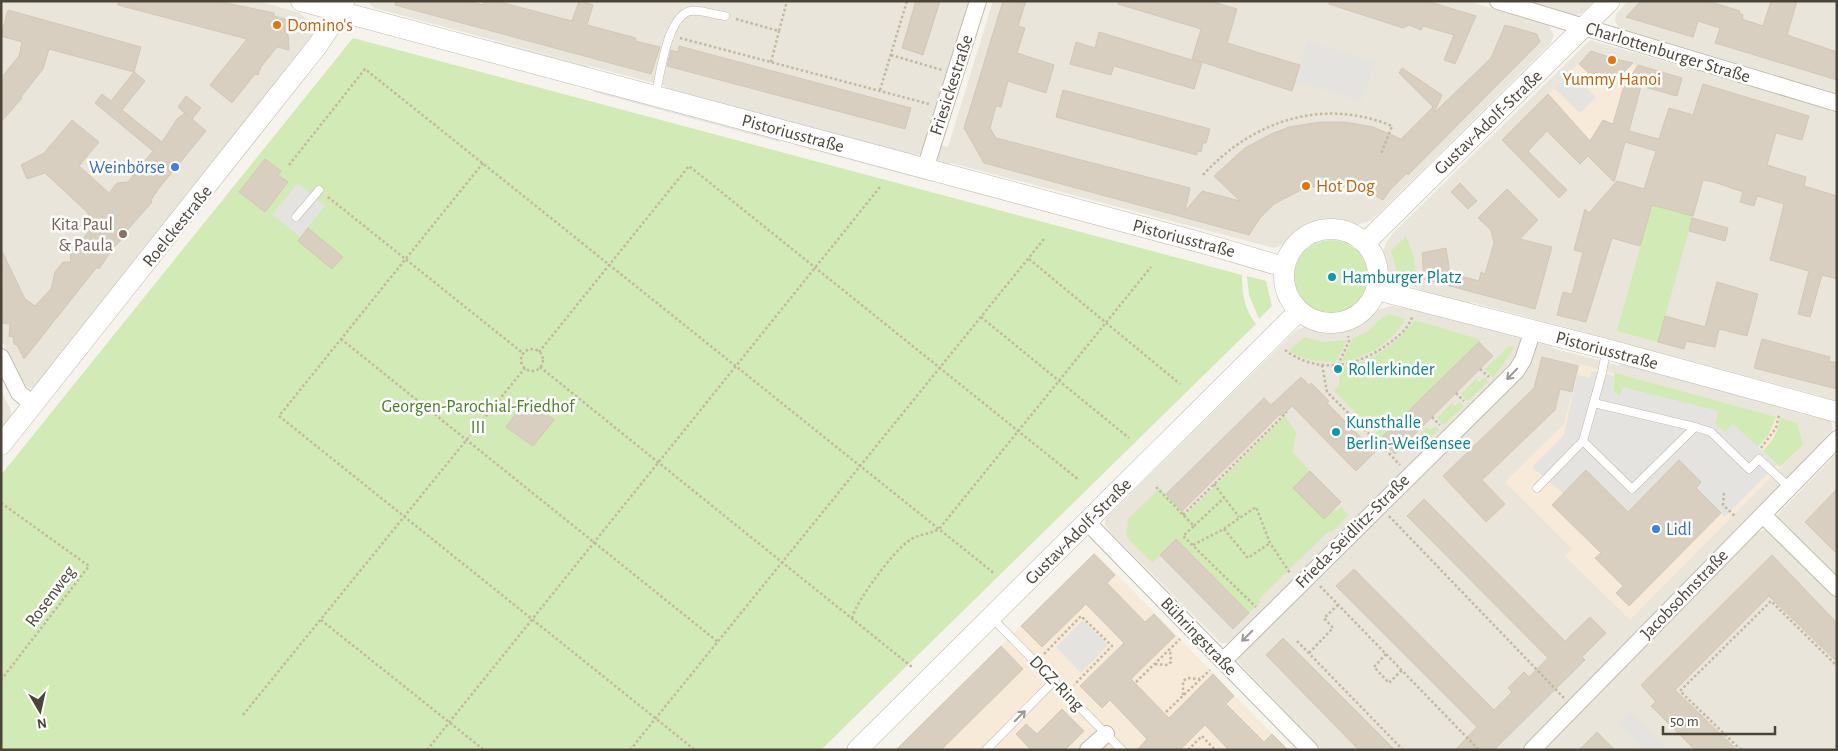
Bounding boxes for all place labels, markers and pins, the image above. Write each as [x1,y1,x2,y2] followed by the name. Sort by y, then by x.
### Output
[287,17,353,35] place label: Domino's
[271,19,283,31] marker: Domino's
[1606,54,1618,66] marker: Yummy Hanoi
[1563,71,1661,89] place label: Yummy Hanoi
[89,159,165,177] place label: Weinbörse
[169,161,181,173] marker: Weinbörse
[1316,178,1375,196] place label: Hot Dog
[1300,180,1312,192] marker: Hot Dog
[51,216,113,255] place label: Kita Paul & Paula
[117,228,129,240] marker: Kita Paul & Paula
[1342,269,1462,287] place label: Hamburger Platz
[1326,271,1338,283] marker: Hamburger Platz
[1348,361,1435,379] place label: Rollerkinder
[1332,363,1344,375] marker: Rollerkinder
[1346,414,1471,453] place label: Kunsthalle Berlin-Weißensee
[1330,426,1342,438] marker: Kunsthalle Berlin-Weißensee
[1666,521,1692,539] place label: Lidl
[1650,523,1662,535] marker: Lidl

